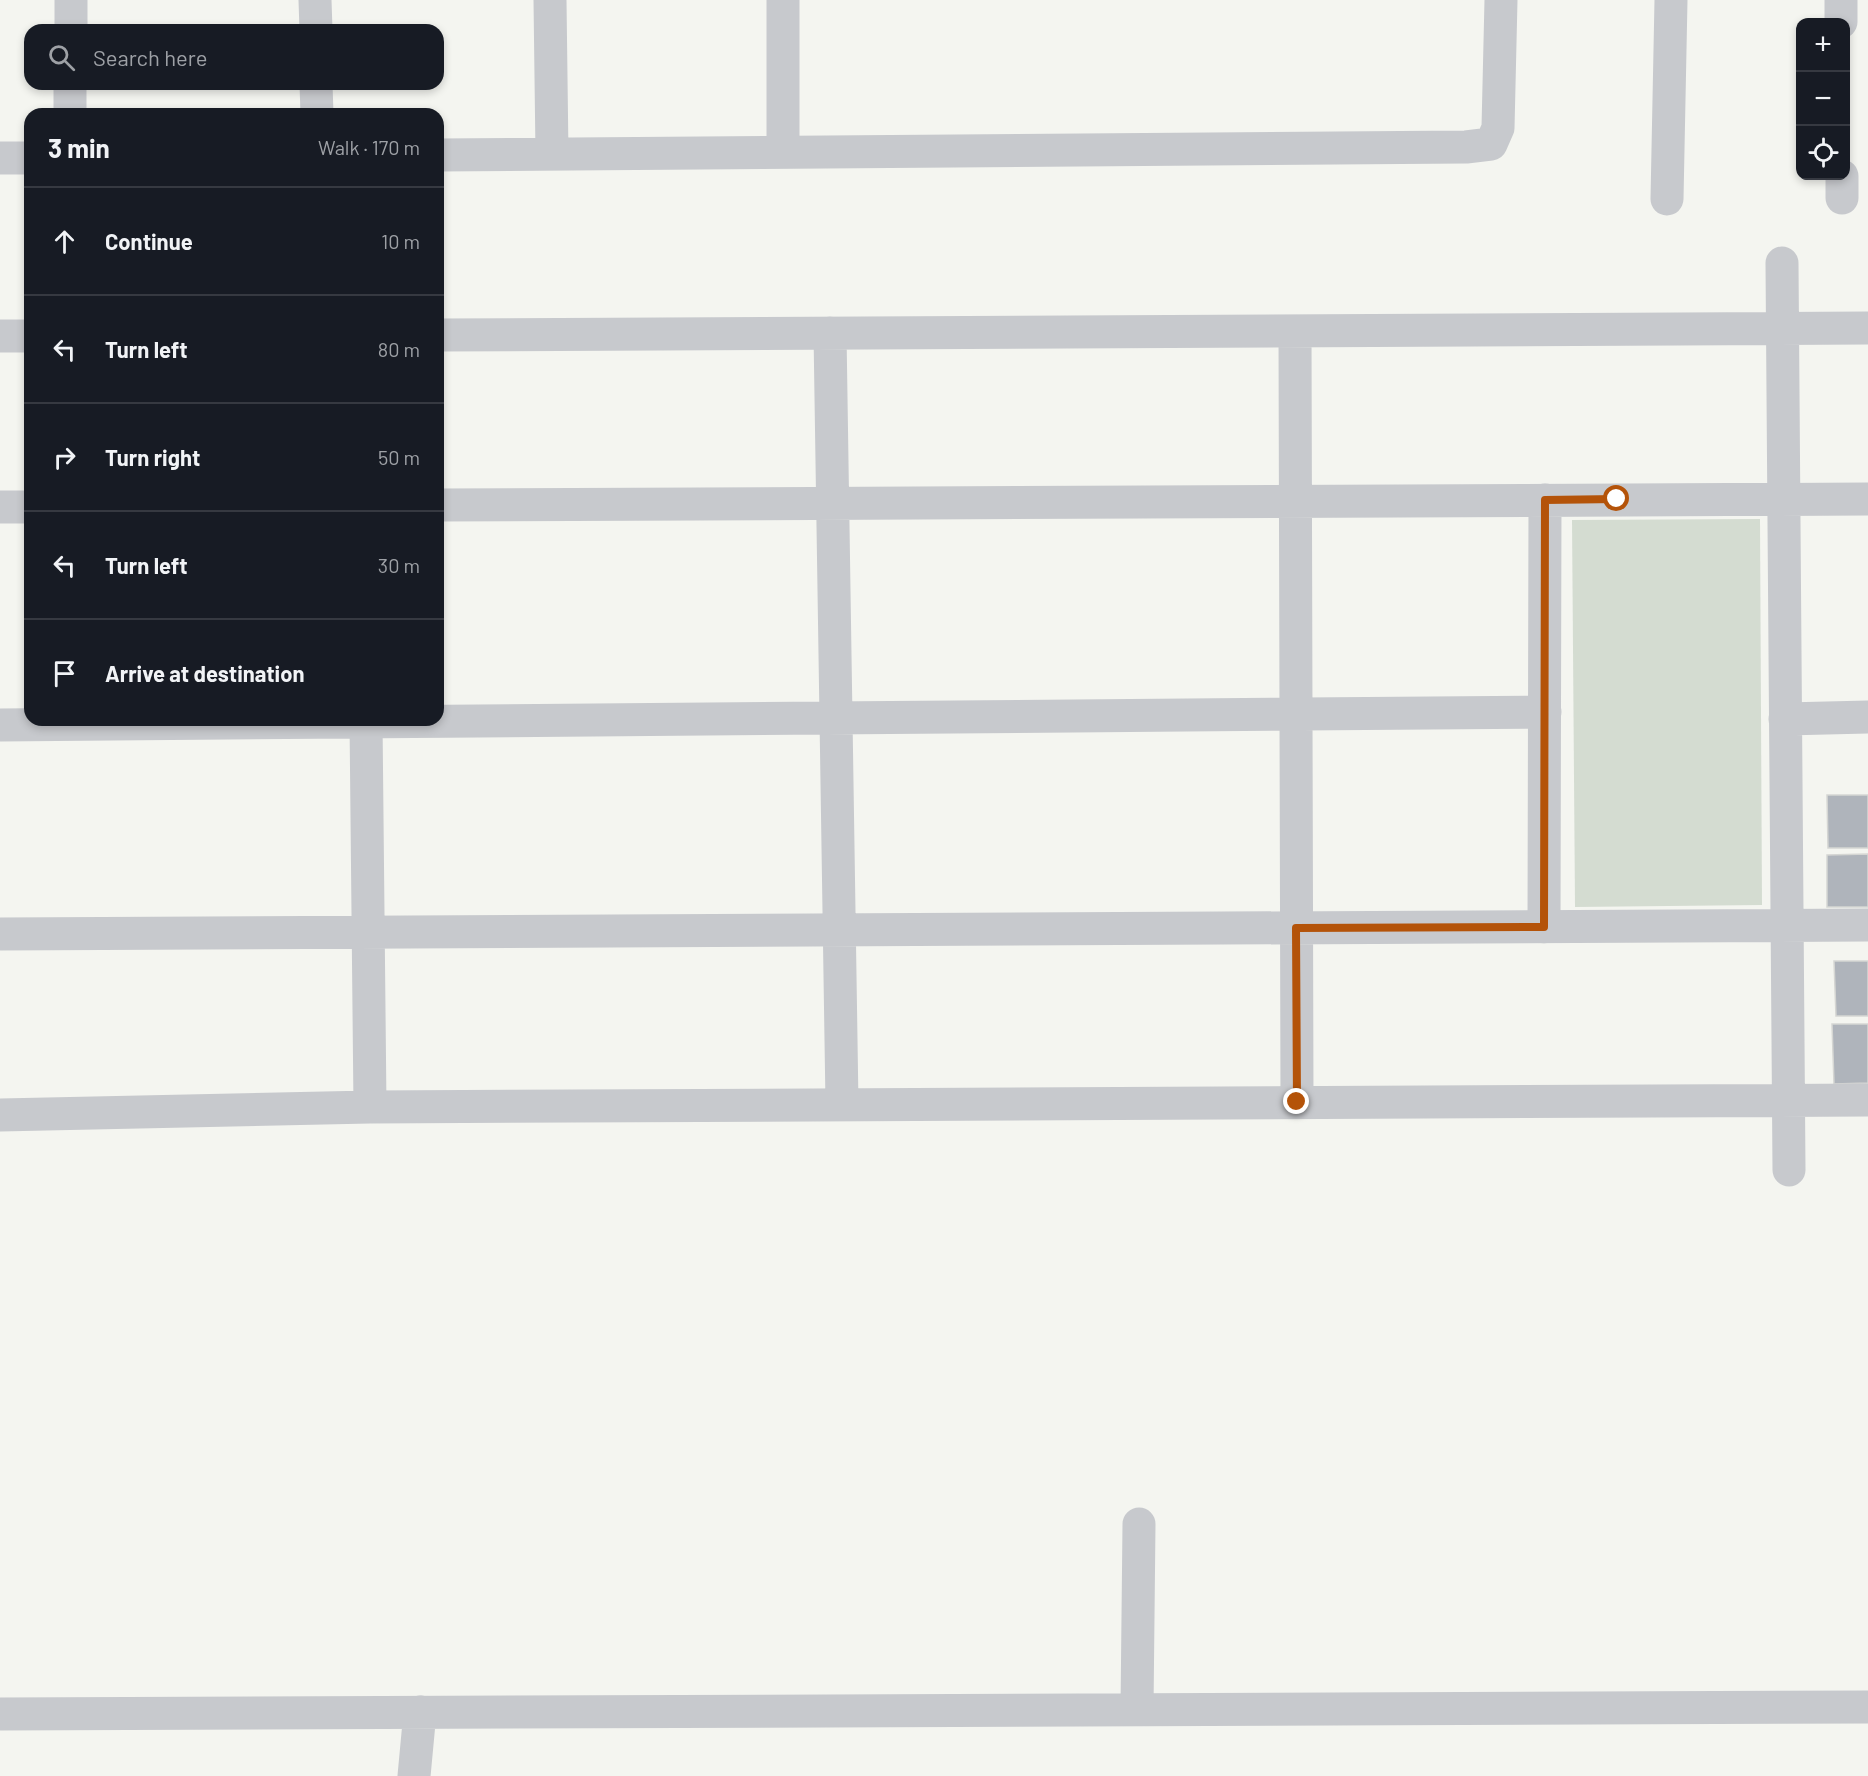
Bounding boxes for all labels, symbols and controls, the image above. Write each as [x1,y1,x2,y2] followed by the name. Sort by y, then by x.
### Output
[1796,18,1850,180] map controls
[1796,18,1850,72] button: +
[24,24,444,90] search box
[45,41,78,74] icon: search
[93,44,207,70] text: Search here
[1796,72,1850,126] button: −
[1796,126,1850,180] button: locate
[48,132,110,163] text: 3 min
[318,135,420,159] text: Walk · 170 m
[48,225,81,258] icon: ahead
[105,228,193,254] text: Continue
[381,229,420,253] text: 10 m
[48,333,81,366] icon: left
[105,336,188,362] text: Turn left
[378,337,420,361] text: 80 m
[48,441,81,474] icon: right
[105,444,200,470] text: Turn right
[378,445,420,469] text: 50 m
[1603,485,1629,511] route start
[48,549,81,582] icon: left
[105,552,188,578] text: Turn left
[378,553,420,577] text: 30 m
[48,657,81,690] icon: arrive
[105,660,304,686] text: Arrive at destination
[1283,1088,1309,1114] route end

